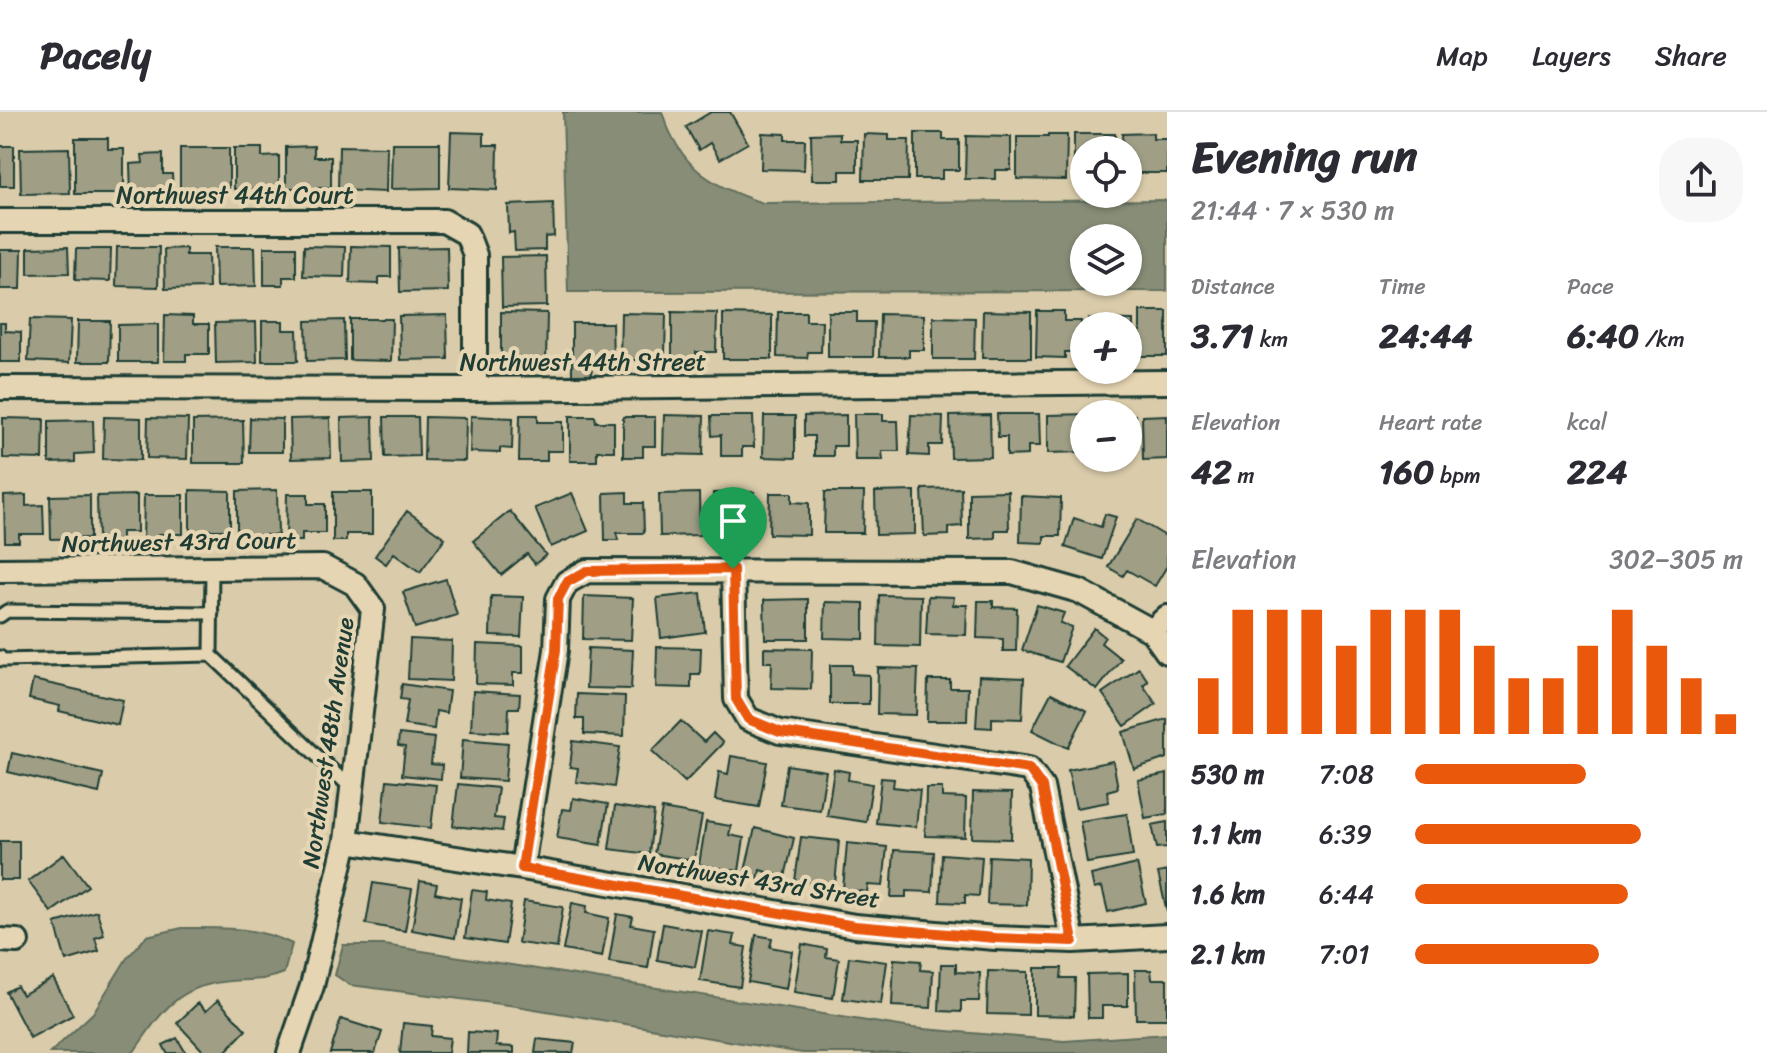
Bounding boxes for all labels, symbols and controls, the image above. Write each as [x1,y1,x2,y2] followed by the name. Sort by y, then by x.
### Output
[40,22,151,89] text: Pacely
[1436,31,1488,80] text: Map
[1532,31,1611,80] text: Layers
[1655,31,1727,80] text: Share
[1191,118,1417,196] text: Evening run
[1070,136,1142,472] map controls
[1070,136,1142,208] button: locate
[1659,138,1743,222] button: share
[116,174,354,216] street label: Northwest 44th Court
[1191,187,1394,233] text: 21:44 · 7 × 530 m
[1070,224,1142,296] button: layers
[1191,267,1275,306] text: Distance
[1379,267,1426,306] text: Time
[1567,267,1614,306] text: Pace
[1191,306,1254,366] text: 3.71
[1379,306,1473,366] text: 24:44
[1567,306,1639,366] text: 6:40
[1070,312,1142,384] button: +
[1254,320,1288,359] text: km
[1639,320,1685,359] text: /km
[460,341,706,383] street label: Northwest 44th Street
[1070,400,1142,472] button: −
[1191,403,1280,442] text: Elevation
[1379,403,1482,442] text: Heart rate
[1567,403,1607,442] text: kcal
[1191,442,1232,502] text: 42
[1379,442,1434,502] text: 160
[1567,442,1628,502] text: 224
[1232,456,1255,495] text: m
[1434,456,1481,495] text: bpm
[699,487,767,569] pin
[711,499,755,543] icon: arrive
[61,519,297,565] street label: Northwest 43rd Court
[1191,536,1296,582] text: Elevation
[1609,536,1743,582] text: 302–305 m
[290,614,366,871] street label: Northwest 48th Avenue
[1191,751,1264,797] text: 530 m
[1319,751,1374,797] text: 7:08
[1191,811,1262,857] text: 1.1 km
[1319,811,1372,857] text: 6:39
[635,841,883,921] street label: Northwest 43rd Street
[1191,871,1265,917] text: 1.6 km
[1319,871,1374,917] text: 6:44
[1191,931,1266,977] text: 2.1 km
[1319,931,1369,977] text: 7:01

